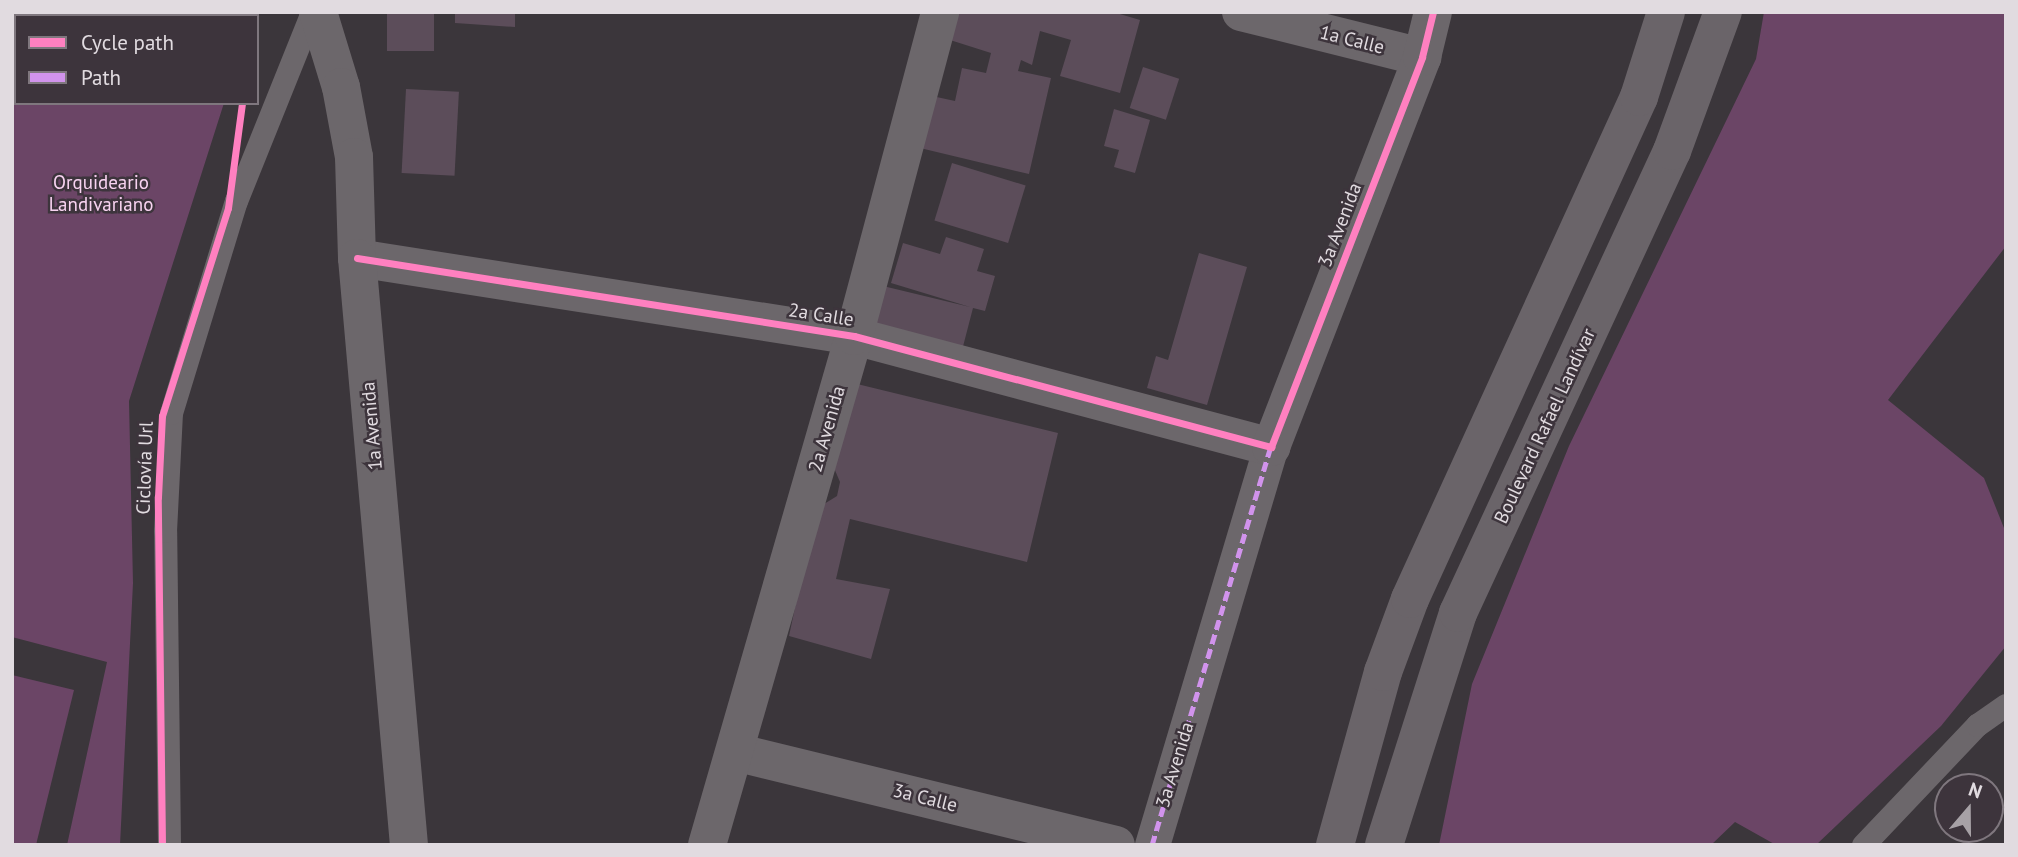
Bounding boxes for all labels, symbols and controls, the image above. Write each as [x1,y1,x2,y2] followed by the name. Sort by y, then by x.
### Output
[14,14,259,105] legend
[1317,21,1387,59] street label: 1a Calle
[81,29,174,56] text: Cycle path
[81,64,121,91] text: Path
[49,172,153,216] park label: Orquideario Landivariano
[1313,179,1367,271] street label: 3a Avenida
[787,299,855,331] street label: 2a Calle
[1490,325,1600,527] street label: Boulevard Rafael Landívar
[357,381,387,471] street label: 1a Avenida
[804,383,850,475] street label: 2a Avenida
[132,421,158,515] street label: Ciclovía Url
[1151,719,1199,811] street label: 3a Avenida
[1934,773,2004,843] north arrow
[1966,777,1985,804] text: N
[890,779,960,817] street label: 3a Calle

